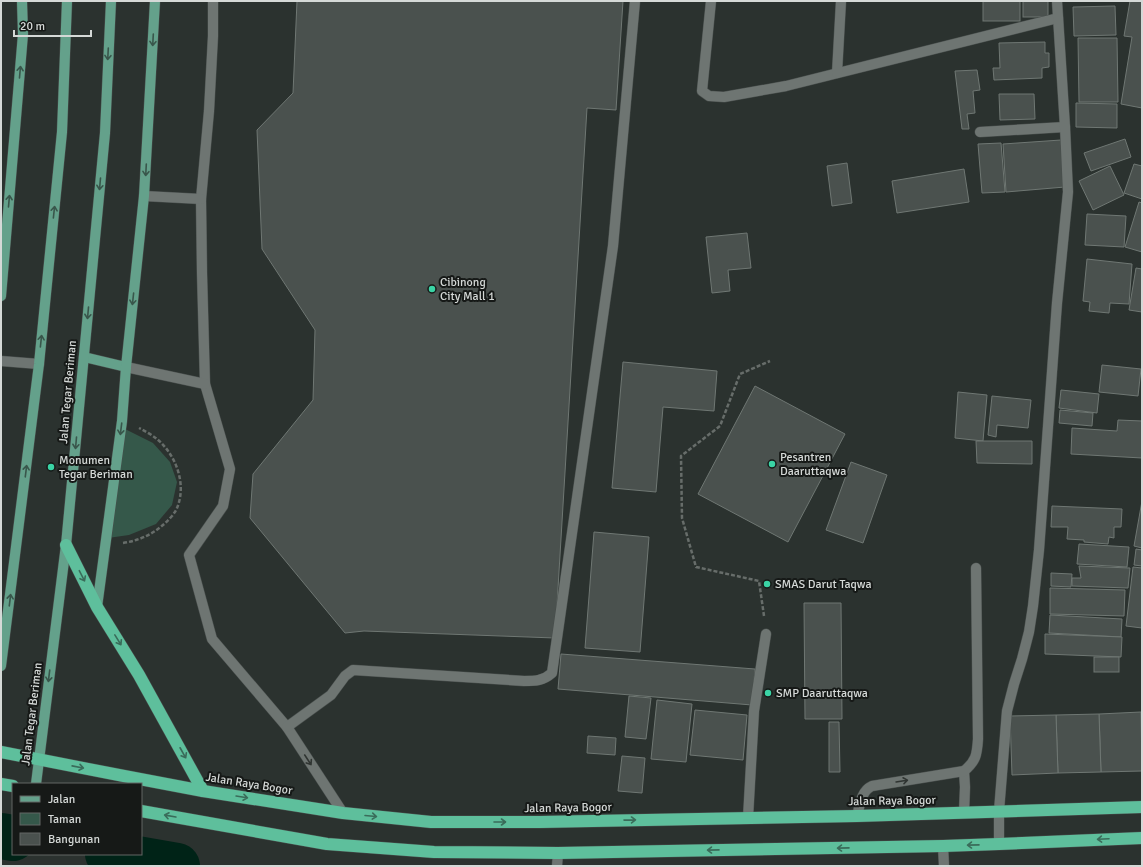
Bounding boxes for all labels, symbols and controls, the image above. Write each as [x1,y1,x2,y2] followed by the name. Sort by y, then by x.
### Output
[14,12,91,38] scale bar
[20,19,45,34] text: 20 m
[149,33,156,46] one-way arrow
[105,47,112,60] one-way arrow
[16,66,24,79] one-way arrow
[142,163,149,176] one-way arrow
[96,177,104,190] one-way arrow
[5,195,13,208] one-way arrow
[50,206,58,219] one-way arrow
[440,275,495,304] place label: Cibinong City Mall 1
[427,284,437,294] marker: Cibinong City Mall 1
[130,292,137,305] one-way arrow
[85,306,92,319] one-way arrow
[38,335,45,348] one-way arrow
[56,340,80,444] street label: Jalan Tegar Beriman
[117,422,125,435] one-way arrow
[72,436,80,449] one-way arrow
[780,450,846,479] place label: Pesantren Daaruttaqwa
[59,453,133,482] place label: Monumen Tegar Beriman
[767,459,777,469] marker: Pesantren Daaruttaqwa
[46,462,56,472] marker: Monumen Tegar Beriman
[22,464,30,477] one-way arrow
[79,570,86,582] one-way arrow
[775,577,871,592] place label: SMAS Darut Taqwa
[762,579,772,589] marker: SMAS Darut Taqwa
[6,593,14,606] one-way arrow
[114,635,122,646] one-way arrow
[18,662,46,766] street label: Jalan Tegar Beriman
[46,669,53,682] one-way arrow
[776,686,868,701] place label: SMP Daaruttaqwa
[763,688,773,698] marker: SMP Daaruttaqwa
[179,747,187,759] one-way arrow
[304,754,312,765] one-way arrow
[71,764,84,772] one-way arrow
[205,770,294,798] street label: Jalan Raya Bogor
[895,777,908,785] one-way arrow
[12,783,142,855] legend
[48,792,75,807] text: Jalan
[235,793,248,801] one-way arrow
[848,793,937,809] street label: Jalan Raya Bogor
[524,800,613,816] street label: Jalan Raya Bogor
[48,812,81,827] text: Taman
[164,812,177,820] one-way arrow
[364,812,377,820] one-way arrow
[623,817,636,824] one-way arrow
[493,818,506,826] one-way arrow
[48,832,100,847] text: Bangunan
[1097,836,1110,843] one-way arrow
[967,841,980,849] one-way arrow
[837,844,850,851] one-way arrow
[707,846,720,854] one-way arrow

